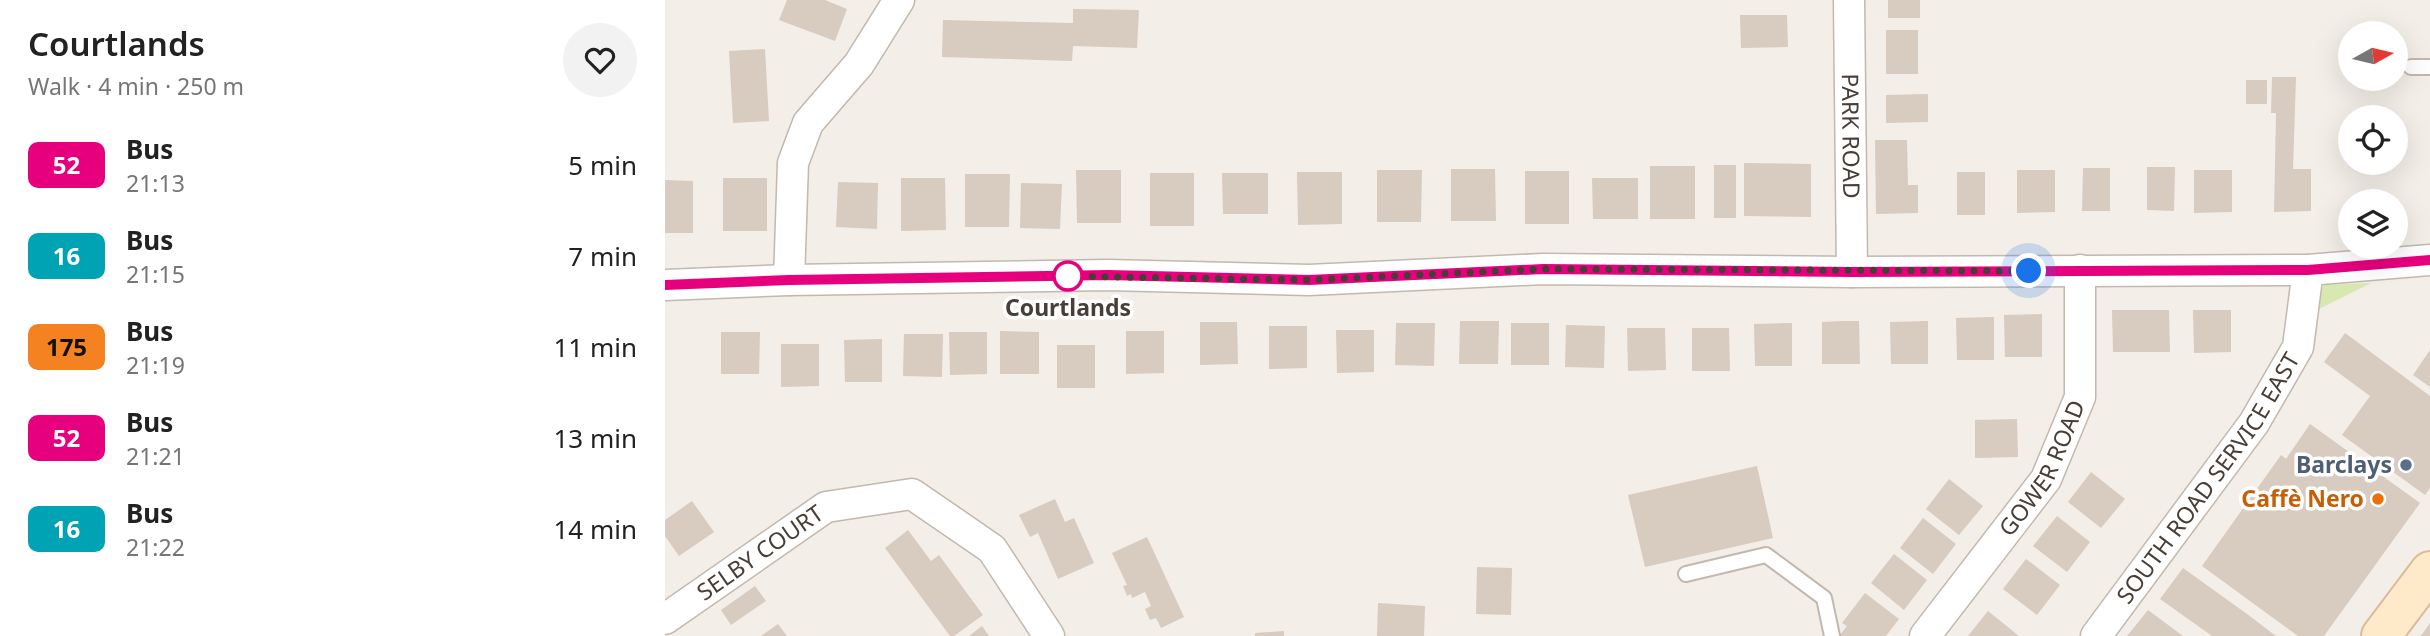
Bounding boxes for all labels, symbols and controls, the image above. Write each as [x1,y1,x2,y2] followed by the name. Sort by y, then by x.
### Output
[28,21,205,66] text: Courtlands
[2338,21,2408,91] north arrow
[2338,21,2408,259] map controls
[563,23,637,97] button: heart
[28,70,244,102] text: Walk · 4 min · 250 m
[1835,73,1868,199] street label: PARK ROAD
[2338,105,2408,175] button: locate
[126,131,173,167] text: Bus
[568,147,637,183] text: 5 min
[53,148,80,181] text: 52
[126,167,185,199] text: 21:13
[2338,189,2408,259] button: layers
[126,222,173,258] text: Bus
[568,238,637,274] text: 7 min
[53,239,80,272] text: 16
[2011,253,2046,288] your location
[126,258,185,290] text: 21:15
[1053,261,1083,291] marker: Courtlands
[1005,291,1131,323] place label: Courtlands
[126,313,173,349] text: Bus
[553,329,637,365] text: 11 min
[46,330,87,363] text: 175
[2108,346,2307,610] street label: SOUTH ROAD SERVICE EAST
[126,349,185,381] text: 21:19
[1991,395,2092,542] street label: GOWER ROAD
[126,404,173,440] text: Bus
[553,420,637,456] text: 13 min
[53,421,80,454] text: 52
[126,440,185,472] text: 21:21
[2296,448,2392,480] place label: Barclays
[2398,457,2414,473] marker: Barclays
[2241,482,2364,514] place label: Caffè Nero
[2370,491,2386,507] marker: Caffè Nero
[126,495,173,531] text: Bus
[690,497,829,607] street label: SELBY COURT
[553,511,637,547] text: 14 min
[53,512,80,545] text: 16
[126,531,185,563] text: 21:22

